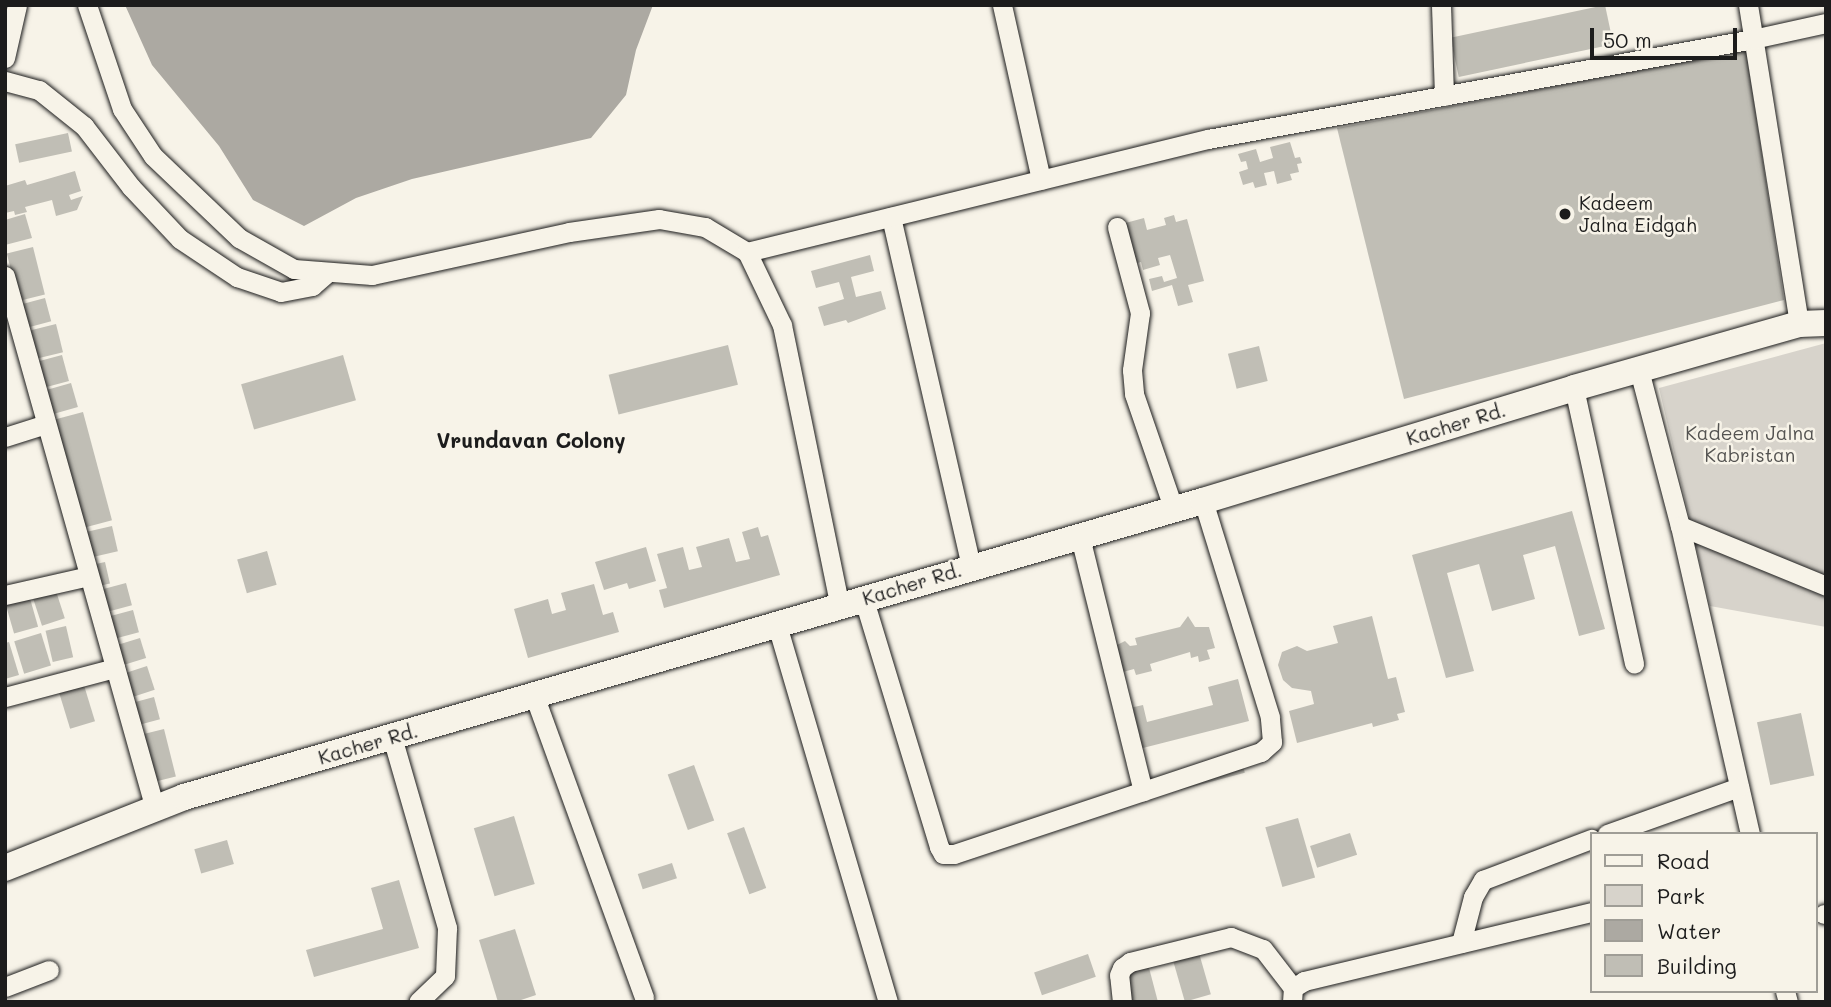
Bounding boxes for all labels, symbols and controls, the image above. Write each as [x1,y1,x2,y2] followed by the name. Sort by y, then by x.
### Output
[1593,14,1740,58] scale bar
[1603,26,1652,53] text: 50 m
[1579,192,1697,236] place label: Kadeem Jalna Eidgah
[1557,206,1573,222] marker: Kadeem Jalna Eidgah
[1404,398,1508,450] street label: Kacher Rd.
[1685,422,1815,466] park label: Kadeem Jalna Kabristan
[436,427,626,453] district label: Vrundavan Colony
[860,558,964,610] street label: Kacher Rd.
[316,719,420,769] street label: Kacher Rd.
[1590,832,1817,993] legend
[1657,847,1709,874] text: Road
[1657,882,1705,909] text: Park
[1657,917,1721,944] text: Water
[1657,952,1737,979] text: Building

